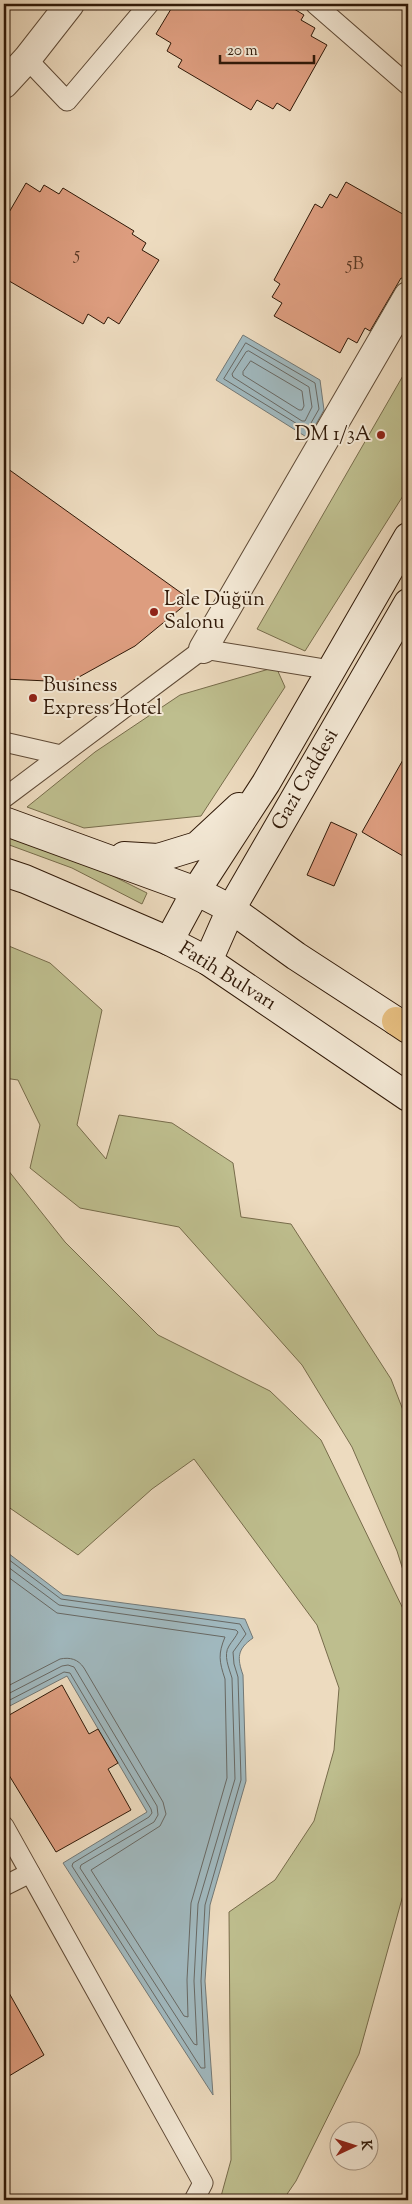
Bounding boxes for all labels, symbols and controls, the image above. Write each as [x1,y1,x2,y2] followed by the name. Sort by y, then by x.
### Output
[220,32,313,64] scale bar
[227,41,258,62] text: 20 m
[73,242,80,268] house number: 5
[345,252,364,278] house number: 5B
[295,421,371,450] place label: DM 1/3A
[375,429,387,441] marker: DM 1/3A
[164,586,265,638] place label: Lale Düğün Salonu
[148,606,160,618] marker: Lale Düğün Salonu
[43,672,162,724] place label: Business Express Hotel
[27,692,39,704] marker: Business Express Hotel
[265,724,347,836] street label: Gazi Caddesi
[173,935,282,1019] street label: Fatih Bulvarı
[330,2122,380,2172] north arrow
[355,2139,375,2152] text: K

